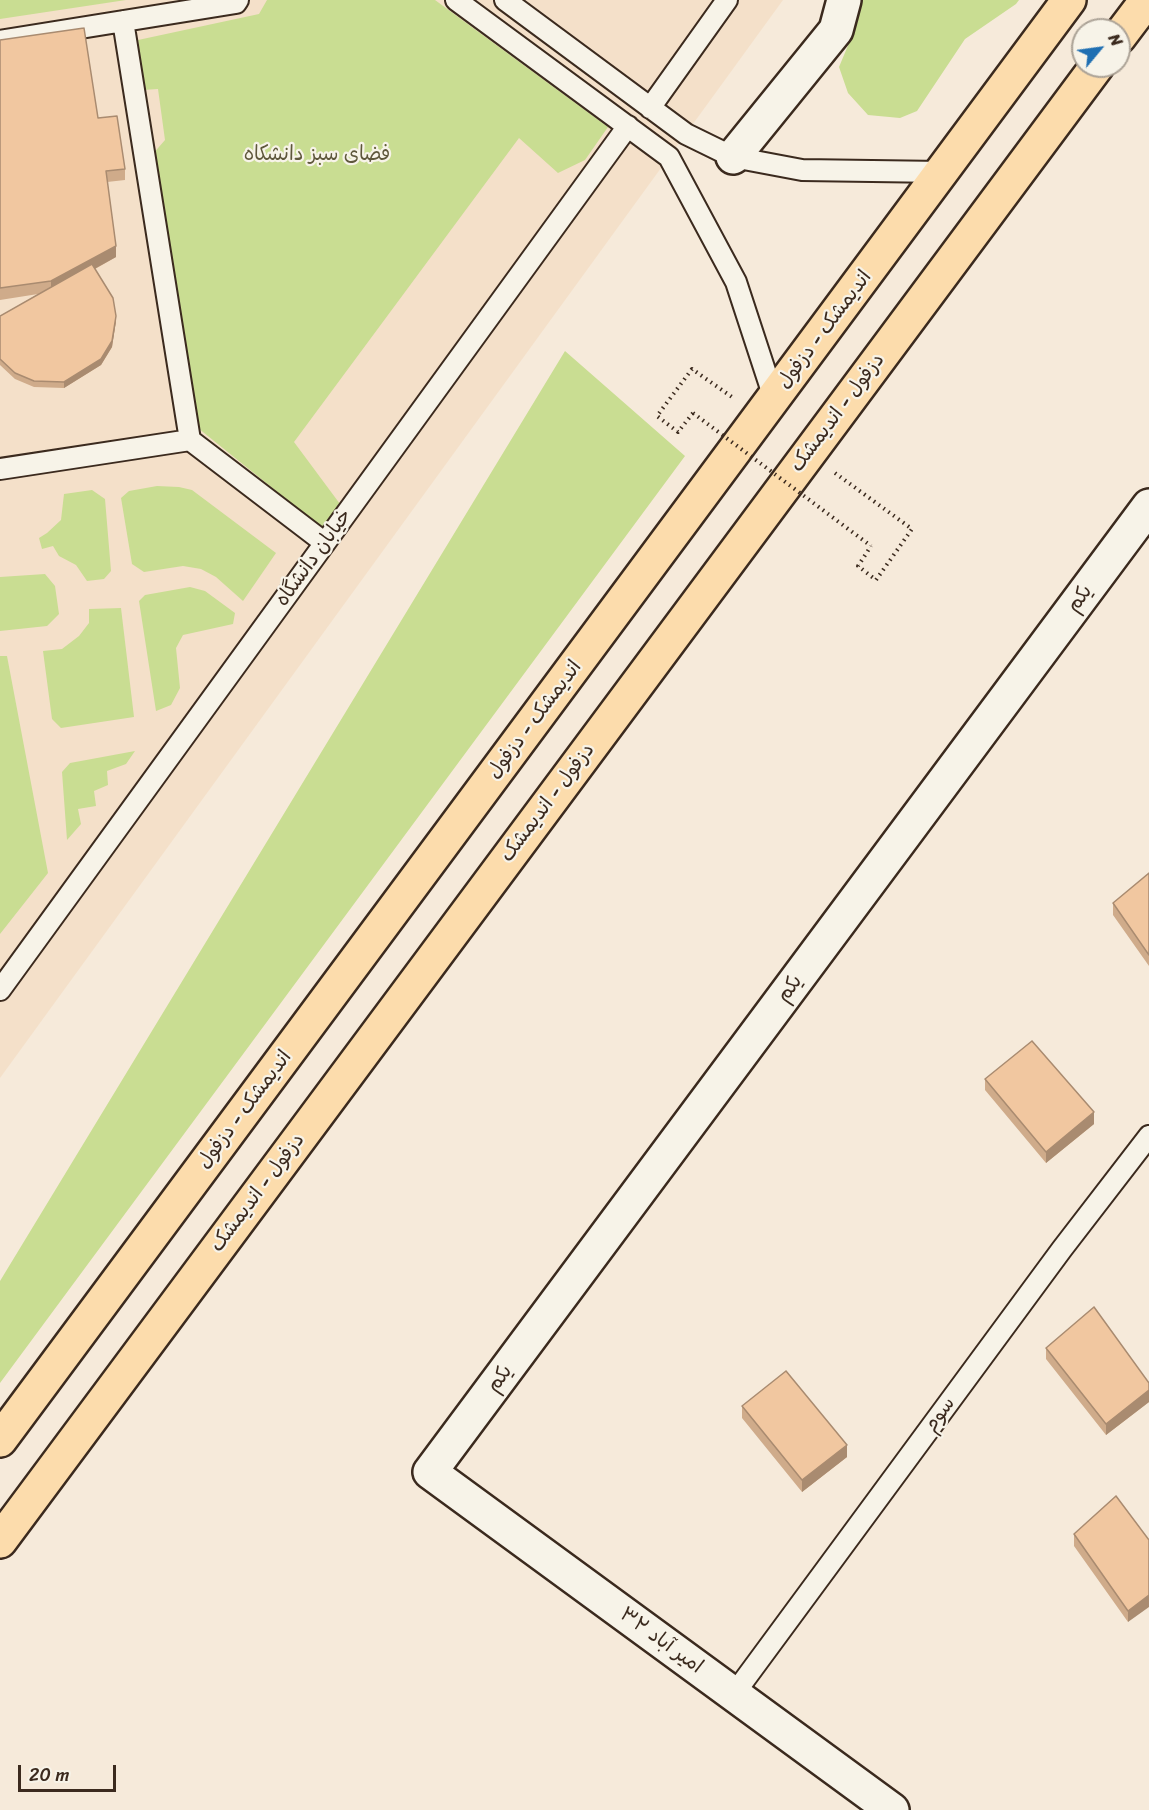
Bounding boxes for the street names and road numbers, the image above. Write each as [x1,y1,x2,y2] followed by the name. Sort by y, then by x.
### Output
[773,266,877,394] street label: اندیمشک - دزفول
[786,349,890,477] street label: دزفول - اندیمشک
[271,505,357,611] street label: خیابان دانشگاه
[1062,580,1098,618] street label: یکم
[483,656,587,784] street label: اندیمشک - دزفول
[496,739,600,867] street label: دزفول - اندیمشک
[772,970,808,1008] street label: یکم
[193,1046,297,1174] street label: اندیمشک - دزفول
[206,1129,310,1257] street label: دزفول - اندیمشک
[482,1360,518,1398] street label: یکم
[919,1393,961,1437] street label: سوم
[615,1603,707,1679] street label: ۳۲ امیر آباد

